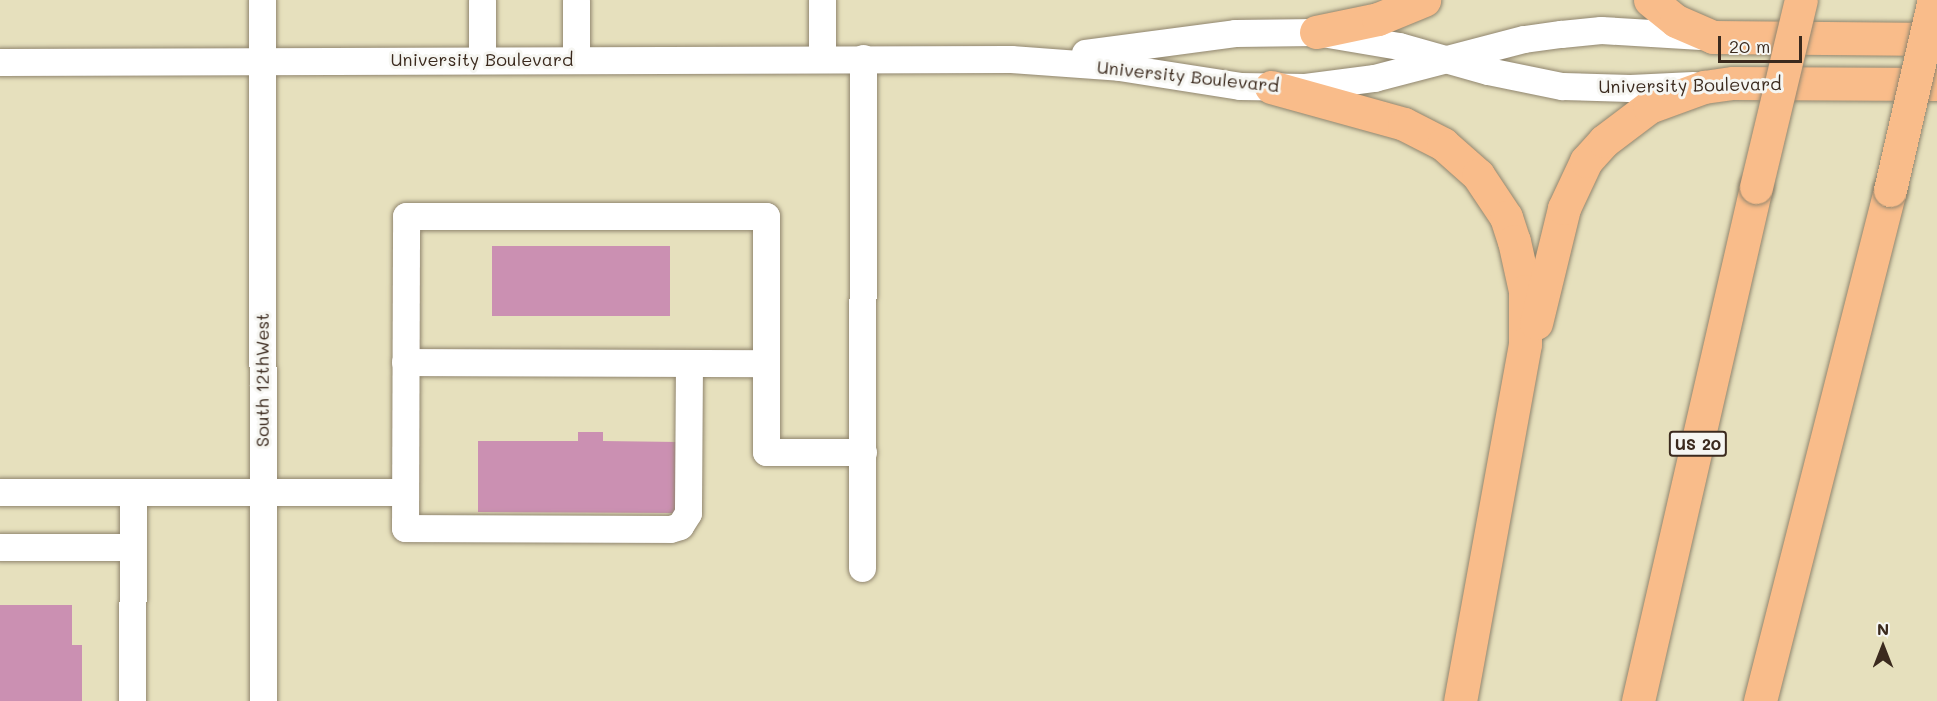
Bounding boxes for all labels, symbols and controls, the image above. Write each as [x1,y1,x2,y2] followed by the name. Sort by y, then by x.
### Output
[1721,24,1805,62] scale bar
[1729,34,1770,58] text: 20 m
[390,48,574,70] street label: University Boulevard
[1096,56,1280,96] street label: University Boulevard
[1598,73,1782,97] street label: University Boulevard
[251,313,273,447] street label: South 12thWest
[1668,431,1728,457] road number: US 20
[1853,617,1913,677] north arrow
[1877,618,1889,639] text: N

